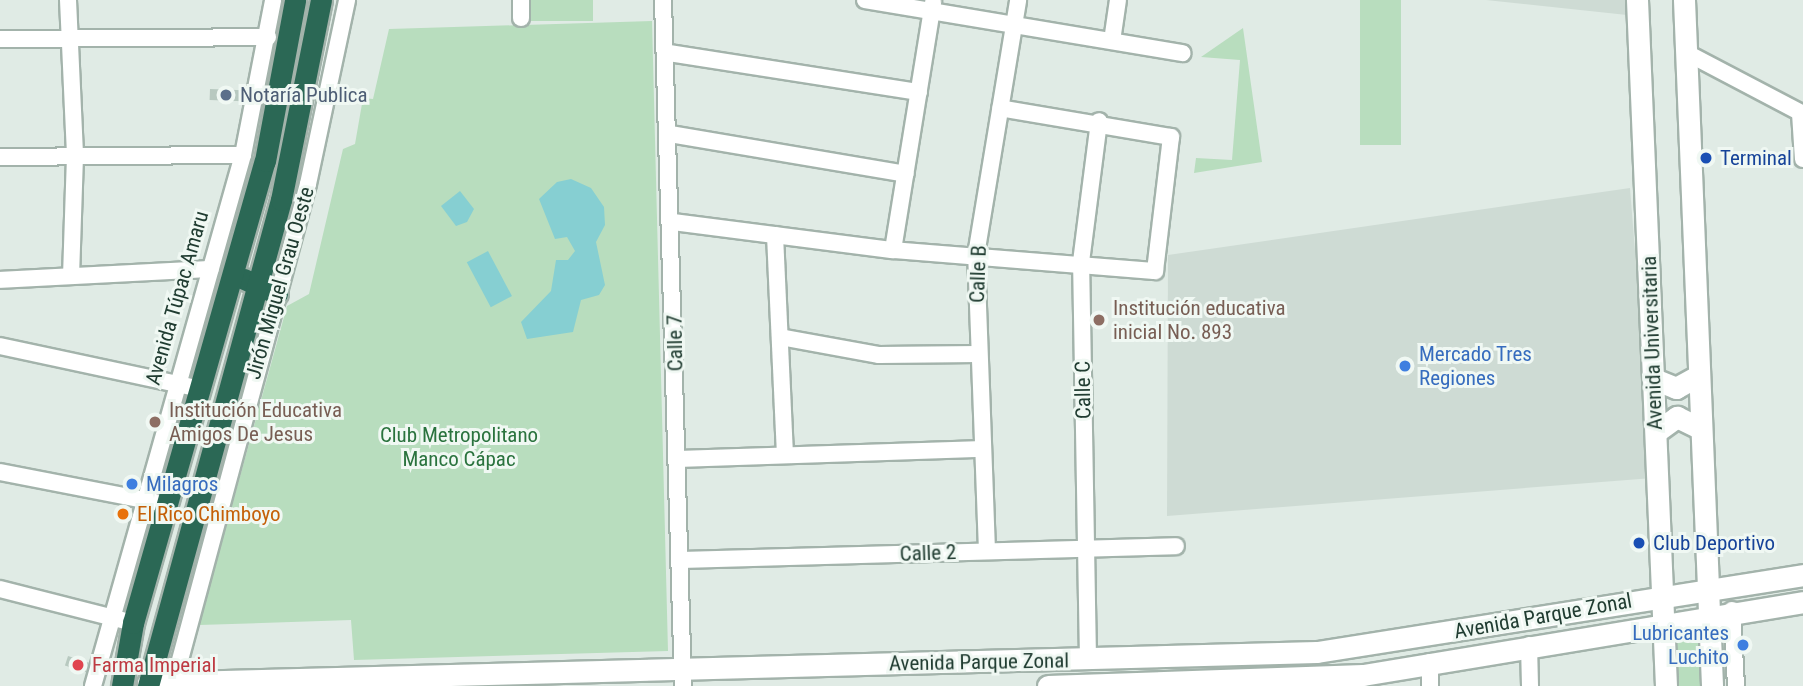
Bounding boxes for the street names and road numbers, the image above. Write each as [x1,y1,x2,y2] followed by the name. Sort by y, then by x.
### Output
[240,184,320,382] street label: Jirón Miguel Grau Oeste
[140,208,214,388] street label: Avenida Túpac Amaru
[964,245,992,303] street label: Calle B
[1636,255,1668,431] street label: Avenida Universitaria
[662,314,688,372] street label: Calle 7
[1070,361,1096,419] street label: Calle C
[899,539,957,567] street label: Calle 2
[1452,588,1634,644] street label: Avenida Parque Zonal
[889,648,1069,676] street label: Avenida Parque Zonal

